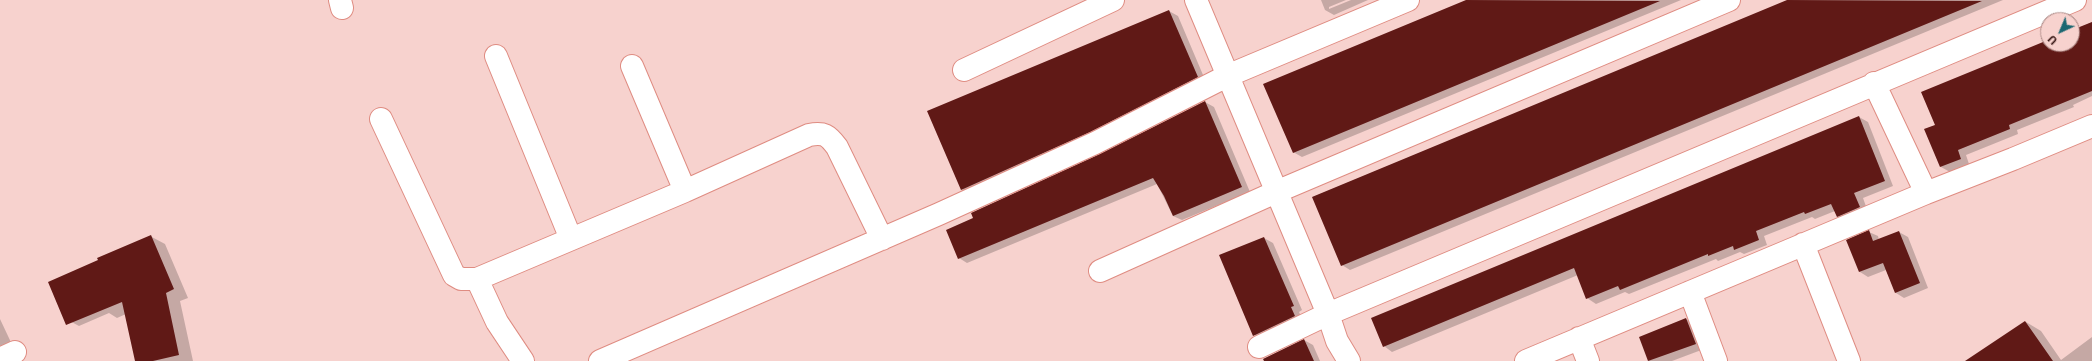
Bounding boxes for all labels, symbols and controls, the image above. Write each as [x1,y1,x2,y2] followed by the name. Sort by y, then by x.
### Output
[2040,12,2080,52] north arrow
[2044,32,2060,49] text: U

